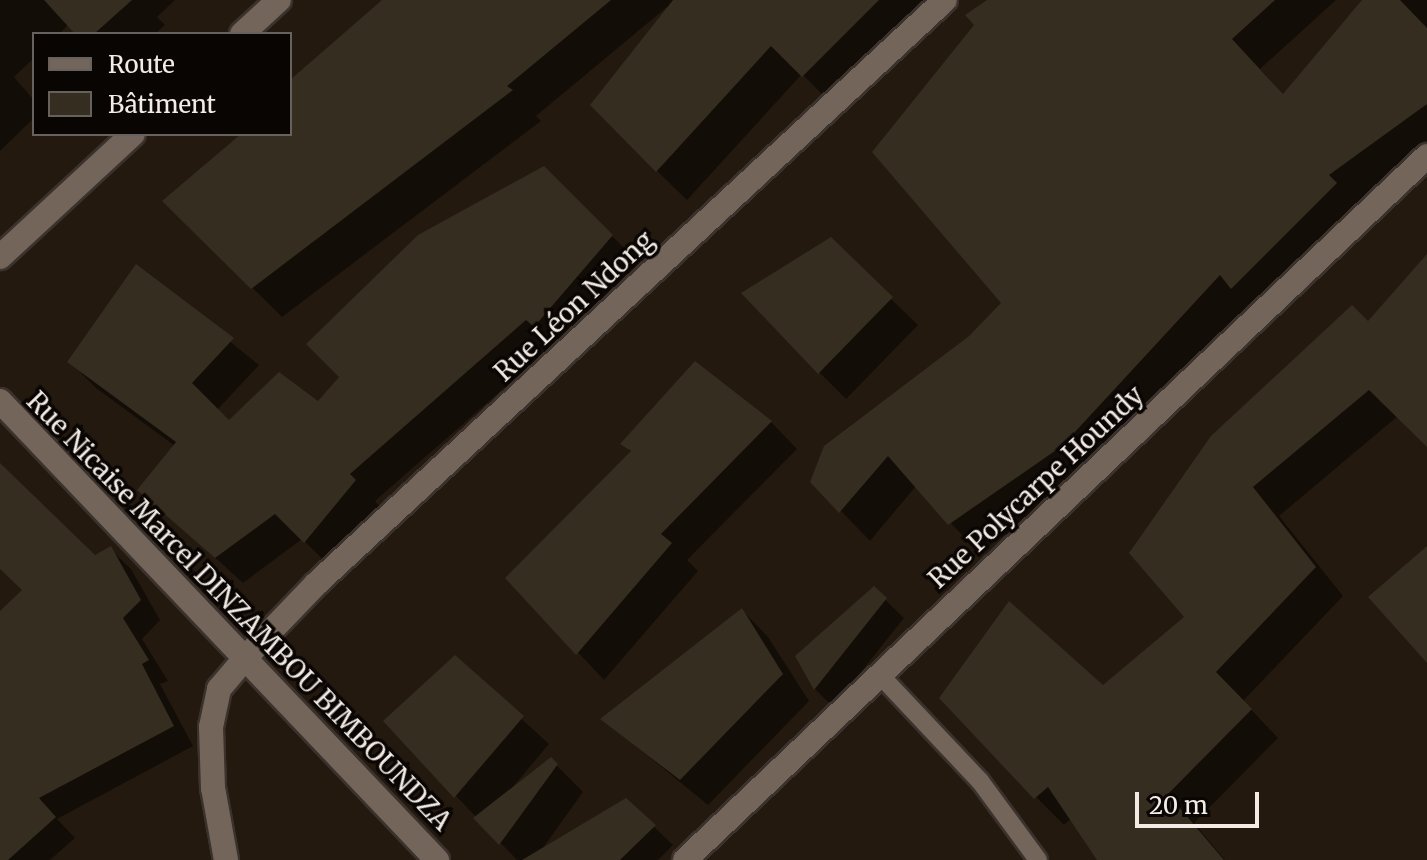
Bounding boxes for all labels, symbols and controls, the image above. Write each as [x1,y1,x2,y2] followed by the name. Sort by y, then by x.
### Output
[32,32,292,136] legend
[108,49,175,80] text: Route
[108,89,216,120] text: Bâtiment
[488,224,660,388] street label: Rue Léon Ndong
[922,379,1150,595] street label: Rue Polycarpe Houndy
[20,385,458,837] street label: Rue Nicaise Marcel DINZAMBOU BIMBOUNDZA
[1139,776,1263,826] scale bar
[1149,790,1208,821] text: 20 m

